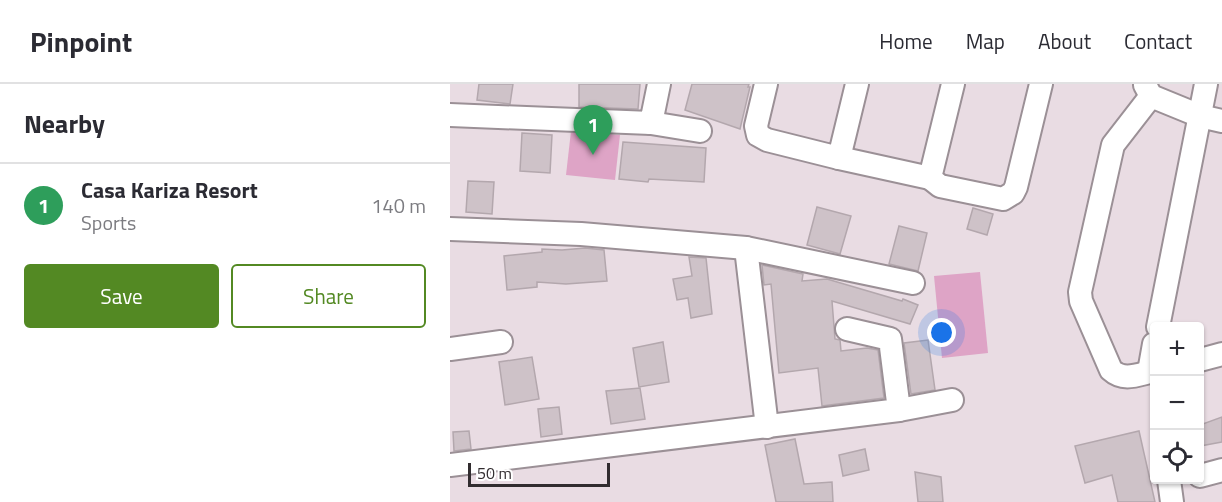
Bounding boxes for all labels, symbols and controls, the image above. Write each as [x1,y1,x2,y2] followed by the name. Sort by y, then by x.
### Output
[30,20,132,63] text: Pinpoint
[879,25,933,57] text: Home
[966,25,1005,57] text: Map
[1038,25,1091,57] text: About
[1124,25,1192,57] text: Contact
[24,104,105,143] text: Nearby
[574,106,612,155] pin: 1
[81,173,258,207] text: Casa Kariza Resort
[38,190,49,221] text: 1
[371,190,426,221] text: 140 m
[81,207,136,238] text: Sports
[24,264,219,328] button: Save
[231,264,426,328] button: Share
[927,318,956,347] your location
[1150,322,1204,484] map controls
[1150,322,1204,376] button: +
[1150,376,1204,430] button: −
[1150,430,1204,484] button: locate
[468,460,610,488] scale bar
[477,461,512,485] text: 50 m

